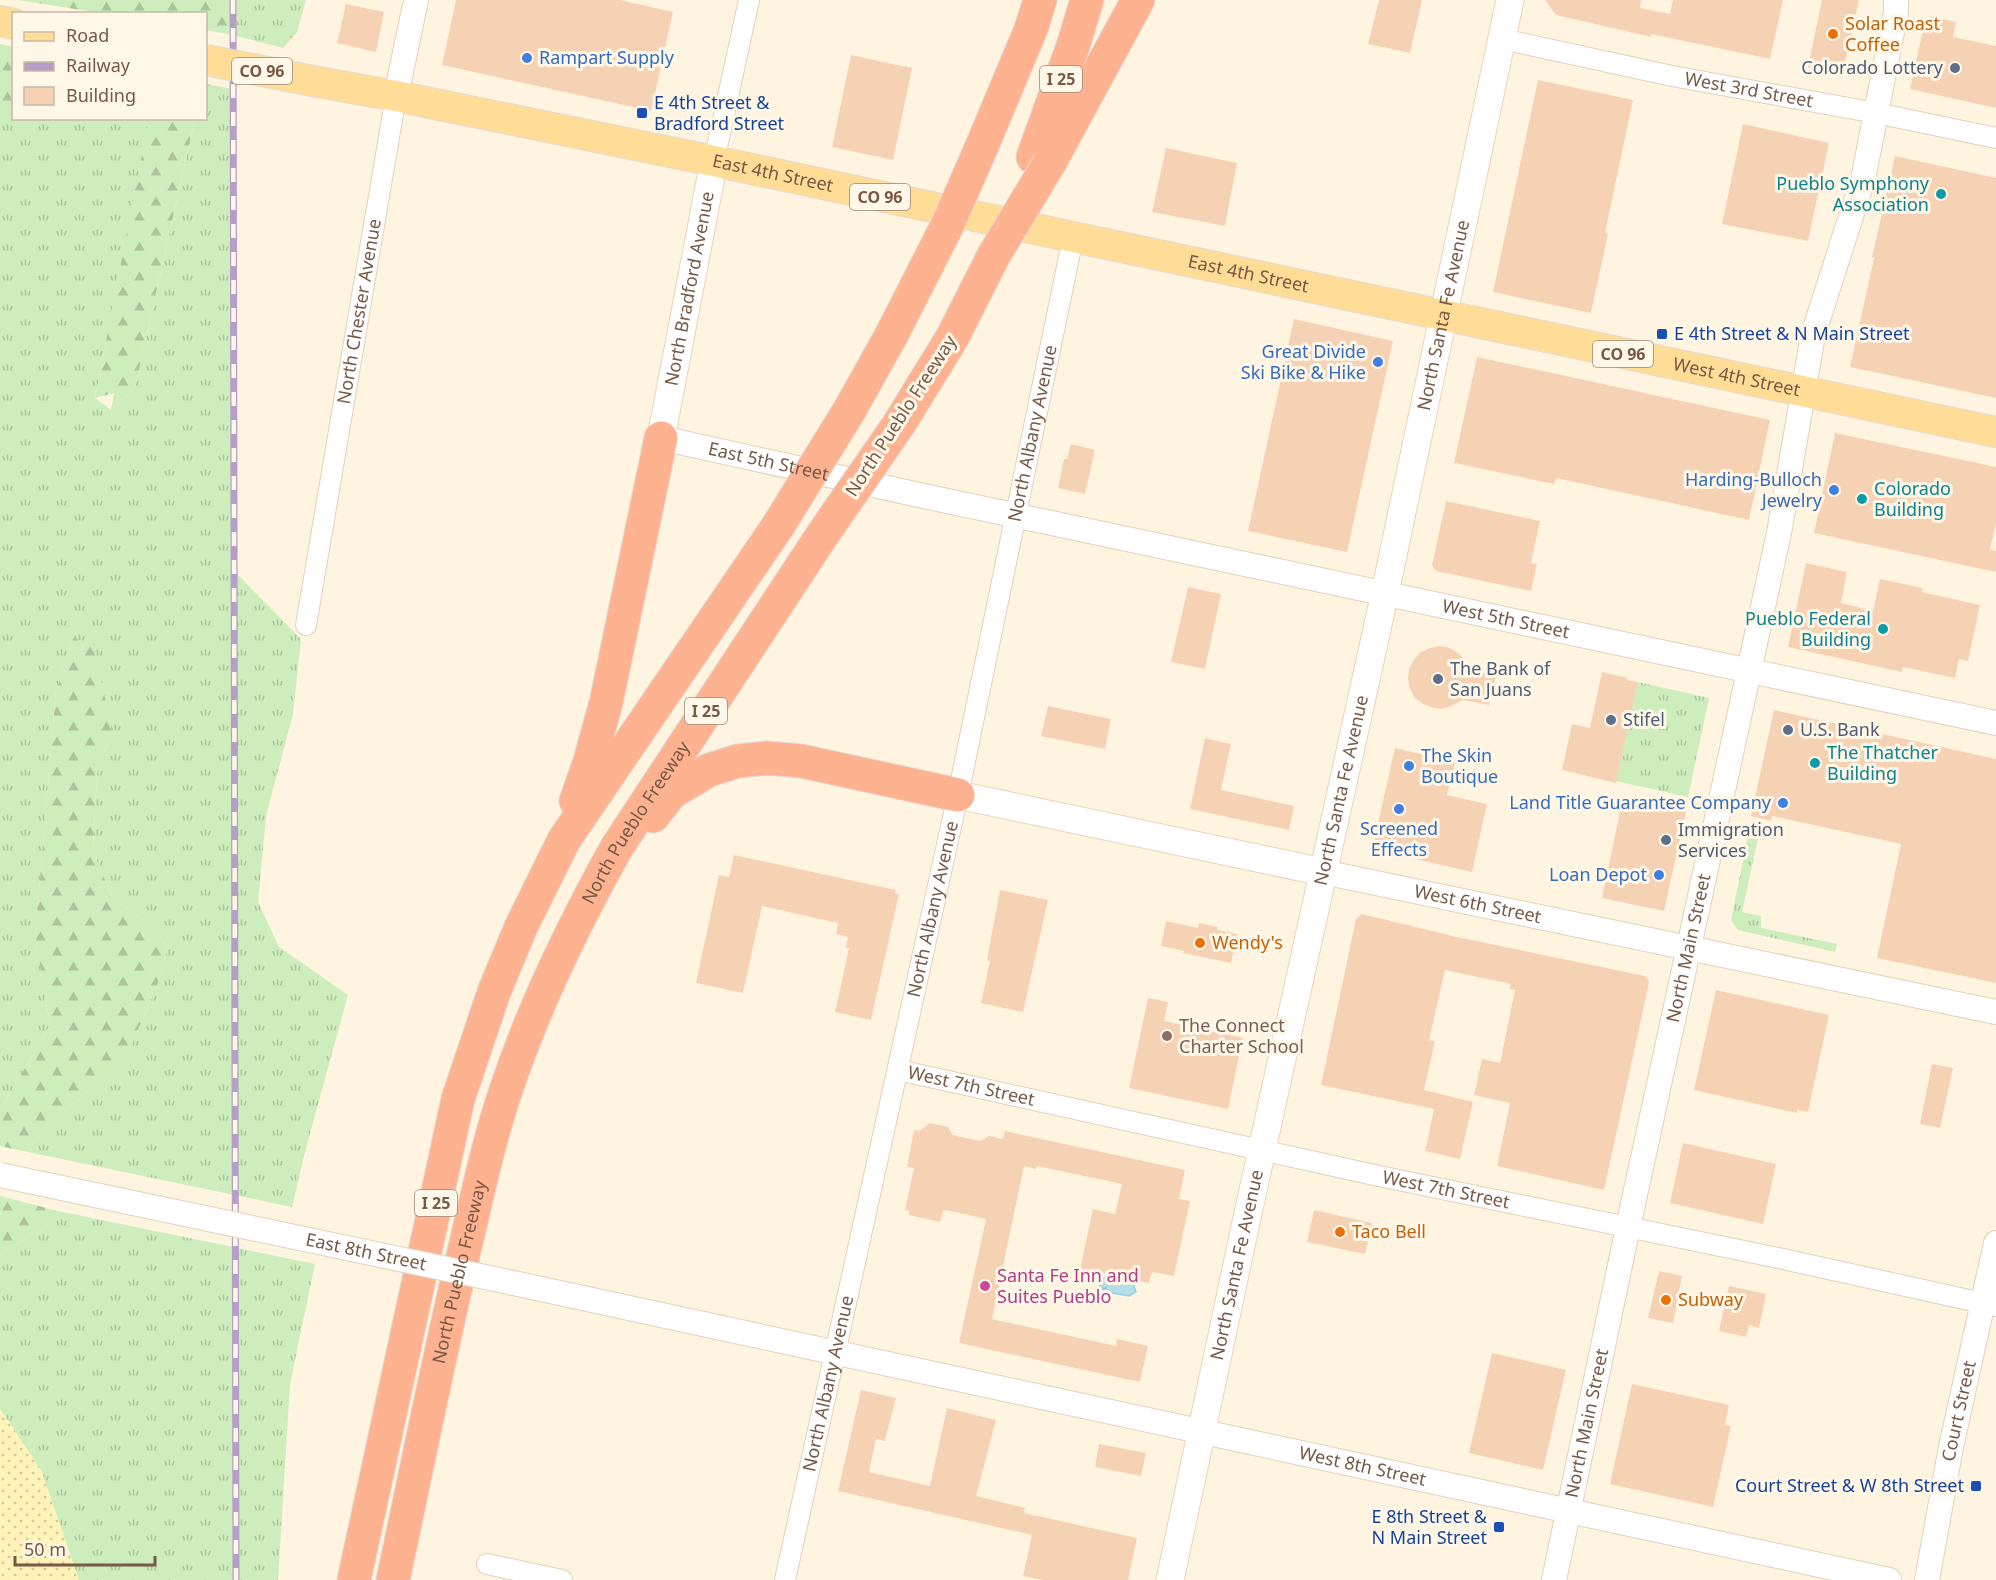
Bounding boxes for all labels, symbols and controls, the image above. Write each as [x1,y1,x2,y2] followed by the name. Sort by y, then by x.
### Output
[1845,11,1940,56] place label: Solar Roast Coffee
[12,12,207,120] legend
[66,23,109,47] text: Road
[1826,27,1840,41] marker: Solar Roast Coffee
[539,45,675,69] place label: Rampart Supply
[520,51,534,65] marker: Rampart Supply
[66,53,131,77] text: Railway
[1801,55,1944,79] place label: Colorado Lottery
[232,58,292,84] road number: CO 96
[1948,61,1962,75] marker: Colorado Lottery
[1040,66,1082,92] road number: I 25
[1683,66,1815,112] street label: West 3rd Street
[66,83,136,107] text: Building
[654,90,785,135] place label: E 4th Street & Bradford Street
[635,106,649,120] marker: E 4th Street & Bradford Street
[711,148,836,197] street label: East 4th Street
[1776,171,1930,216] place label: Pueblo Symphony Association
[850,184,910,210] road number: CO 96
[1934,187,1948,201] marker: Pueblo Symphony Association
[658,189,719,388] street label: North Bradford Avenue
[331,217,386,406] street label: North Chester Avenue
[1411,218,1474,413] street label: North Santa Fe Avenue
[1186,249,1312,298] street label: East 4th Street
[1674,321,1910,345] place label: E 4th Street & N Main Street
[1655,327,1669,341] marker: E 4th Street & N Main Street
[839,330,962,501] street label: North Pueblo Freeway
[1241,339,1366,384] place label: Great Divide Ski Bike & Hike
[1593,341,1653,367] road number: CO 96
[1002,343,1062,524] street label: North Albany Avenue
[1671,351,1803,401] street label: West 4th Street
[1371,355,1385,369] marker: Great Divide Ski Bike & Hike
[706,436,832,486] street label: East 5th Street
[1685,467,1823,512] place label: Harding-Bulloch Jewelry
[1874,476,1951,521] place label: Colorado Building
[1827,483,1841,497] marker: Harding-Bulloch Jewelry
[1855,492,1869,506] marker: Colorado Building
[1440,593,1572,643] street label: West 5th Street
[1745,606,1871,651] place label: Pueblo Federal Building
[1876,622,1890,636] marker: Pueblo Federal Building
[1450,656,1551,701] place label: The Bank of San Juans
[1431,672,1445,686] marker: The Bank of San Juans
[1308,693,1373,888] street label: North Santa Fe Avenue
[685,698,727,724] road number: I 25
[1623,707,1665,731] place label: Stifel
[1604,713,1618,727] marker: Stifel
[1800,717,1880,741] place label: U.S. Bank
[1781,723,1795,737] marker: U.S. Bank
[575,735,695,908] street label: North Pueblo Freeway
[1827,740,1939,785] place label: The Thatcher Building
[1421,743,1498,788] place label: The Skin Boutique
[1808,756,1822,770] marker: The Thatcher Building
[1402,759,1416,773] marker: The Skin Boutique
[1509,790,1772,814] place label: Land Title Guarantee Company
[1776,796,1790,810] marker: Land Title Guarantee Company
[1392,802,1406,816] marker: Screened Effects
[1360,816,1438,861] place label: Screened Effects
[1678,817,1784,862] place label: Immigration Services
[901,818,963,999] street label: North Albany Avenue
[1659,833,1673,847] marker: Immigration Services
[1549,862,1647,886] place label: Loan Depot
[1652,868,1666,882] marker: Loan Depot
[1660,871,1716,1025] street label: North Main Street
[1412,878,1544,928] street label: West 6th Street
[1212,930,1283,954] place label: Wendy's
[1193,936,1207,950] marker: Wendy's
[1179,1013,1304,1058] place label: The Connect Charter School
[1160,1029,1174,1043] marker: The Connect Charter School
[906,1060,1038,1111] street label: West 7th Street
[1381,1164,1512,1214] street label: West 7th Street
[1204,1167,1268,1362] street label: North Santa Fe Avenue
[426,1177,491,1366] street label: North Pueblo Freeway
[415,1190,457,1216] road number: I 25
[1352,1219,1426,1243] place label: Taco Bell
[1333,1225,1347,1239] marker: Taco Bell
[304,1227,429,1276] street label: East 8th Street
[997,1263,1139,1308] place label: Santa Fe Inn and Suites Pueblo
[978,1279,992,1293] marker: Santa Fe Inn and Suites Pueblo
[1678,1287,1744,1311] place label: Subway
[796,1293,858,1474] street label: North Albany Avenue
[1659,1293,1673,1307] marker: Subway
[1559,1346,1613,1500] street label: North Main Street
[1936,1358,1981,1463] street label: Court Street
[1297,1440,1429,1491] street label: West 8th Street
[1735,1473,1964,1497] place label: Court Street & W 8th Street
[1969,1479,1983,1493] marker: Court Street & W 8th Street
[1372,1504,1488,1549] place label: E 8th Street & N Main Street
[1492,1520,1506,1534] marker: E 8th Street & N Main Street
[15,1529,154,1567] scale bar
[24,1537,66,1561] text: 50 m

